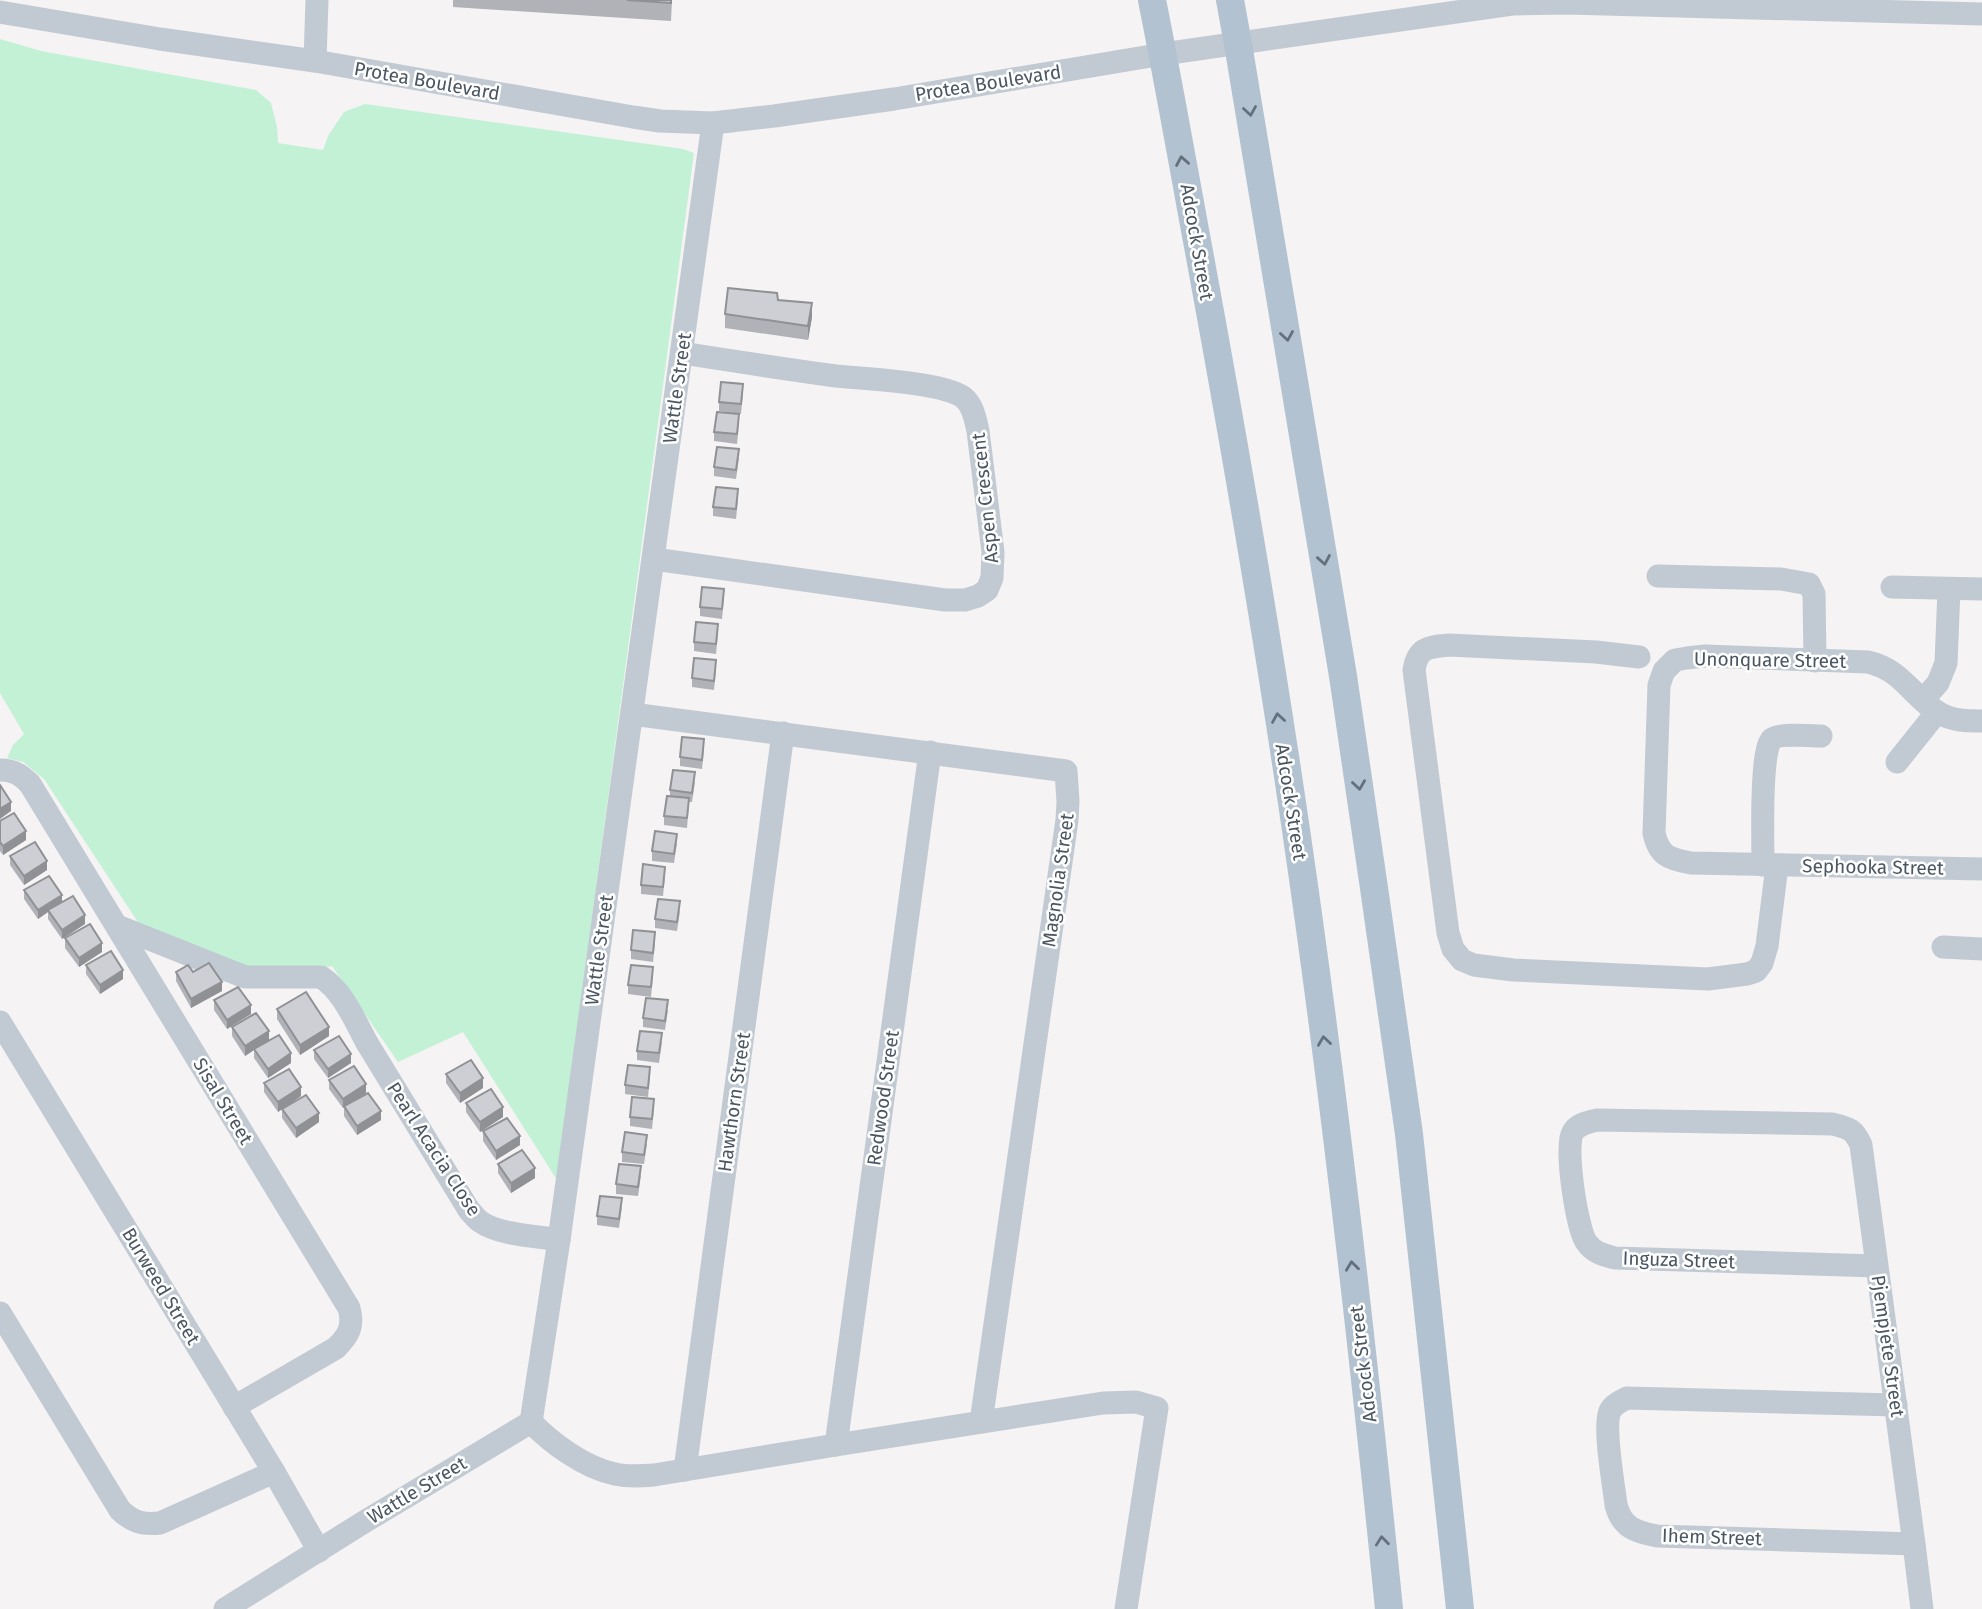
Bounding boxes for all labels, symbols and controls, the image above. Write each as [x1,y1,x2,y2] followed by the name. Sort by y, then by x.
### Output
[352,57,502,105] street label: Protea Boulevard
[913,60,1063,106] street label: Protea Boulevard
[1242,105,1257,117] one-way arrow
[1176,156,1191,168] one-way arrow
[1175,182,1219,302] street label: Adcock Street
[1279,330,1294,341] one-way arrow
[658,331,696,445] street label: Wattle Street
[967,432,1003,564] street label: Aspen Crescent
[1316,554,1331,566] one-way arrow
[1694,647,1847,673] street label: Unonquare Street
[1271,712,1286,724] one-way arrow
[1270,742,1312,862] street label: Adcock Street
[1352,779,1367,791] one-way arrow
[1037,811,1079,948] street label: Magnolia Street
[1802,854,1944,880] street label: Sephooka Street
[580,893,618,1007] street label: Wattle Street
[862,1029,904,1167] street label: Redwood Street
[713,1030,755,1173] street label: Hawthorn Street
[1316,1035,1331,1046] one-way arrow
[188,1054,258,1148] street label: Sisal Street
[382,1078,486,1220] street label: Pearl Acacia Close
[117,1223,205,1349] street label: Burweed Street
[1622,1247,1736,1273] street label: Inguza Street
[1345,1260,1360,1272] one-way arrow
[1867,1274,1909,1419] street label: Pjempjete Street
[1344,1304,1382,1424] street label: Adcock Street
[363,1451,471,1529] street label: Wattle Street
[1662,1524,1762,1550] street label: Ihem Street
[1375,1535,1390,1547] one-way arrow

